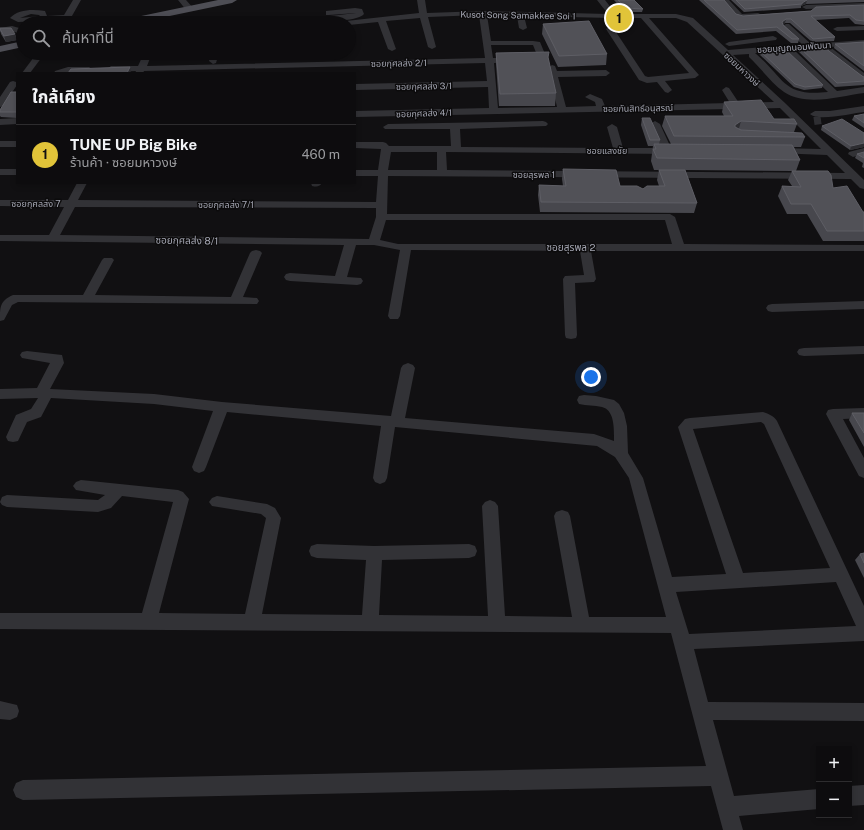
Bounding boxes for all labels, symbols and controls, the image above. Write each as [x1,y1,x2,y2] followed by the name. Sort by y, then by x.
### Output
[606,3,632,33] pin: 1
[460,8,576,22] street label: Kusot Song Samakkee Soi 1
[16,16,356,60] search box
[30,27,52,49] icon: search
[62,29,114,46] text: ค้นหาที่นี่
[757,39,831,55] street label: ซอยบุญถนอมพัฒนา
[722,50,762,89] street label: ซอยมหาวงษ์
[371,57,427,69] street label: ซอยกุศลส่ง 2/1
[396,80,452,92] street label: ซอยกุศลส่ง 3/1
[32,87,95,107] text: ใกล้เคียง
[603,102,673,114] street label: ซอยกันสิทธ์อนุสรณ์
[396,107,452,119] street label: ซอยกุศลส่ง 4/1
[70,136,197,153] text: TUNE UP Big Bike
[587,145,627,156] street label: ซอยแสงชัย
[42,147,48,162] text: 1
[301,147,340,162] text: 460 m
[70,155,177,170] text: ร้านค้า · ซอยมหาวงษ์
[513,169,555,180] street label: ซอยสุรพล 1
[11,198,61,209] street label: ซอยกุศลส่ง 7
[198,199,254,210] street label: ซอยกุศลส่ง 7/1
[155,233,219,248] street label: ซอยกุศลส่ง 8/1
[547,241,595,254] street label: ซอยสุรพล 2
[581,367,601,387] your location
[816,746,852,818] map controls
[816,746,852,782] button: +
[816,782,852,818] button: −

